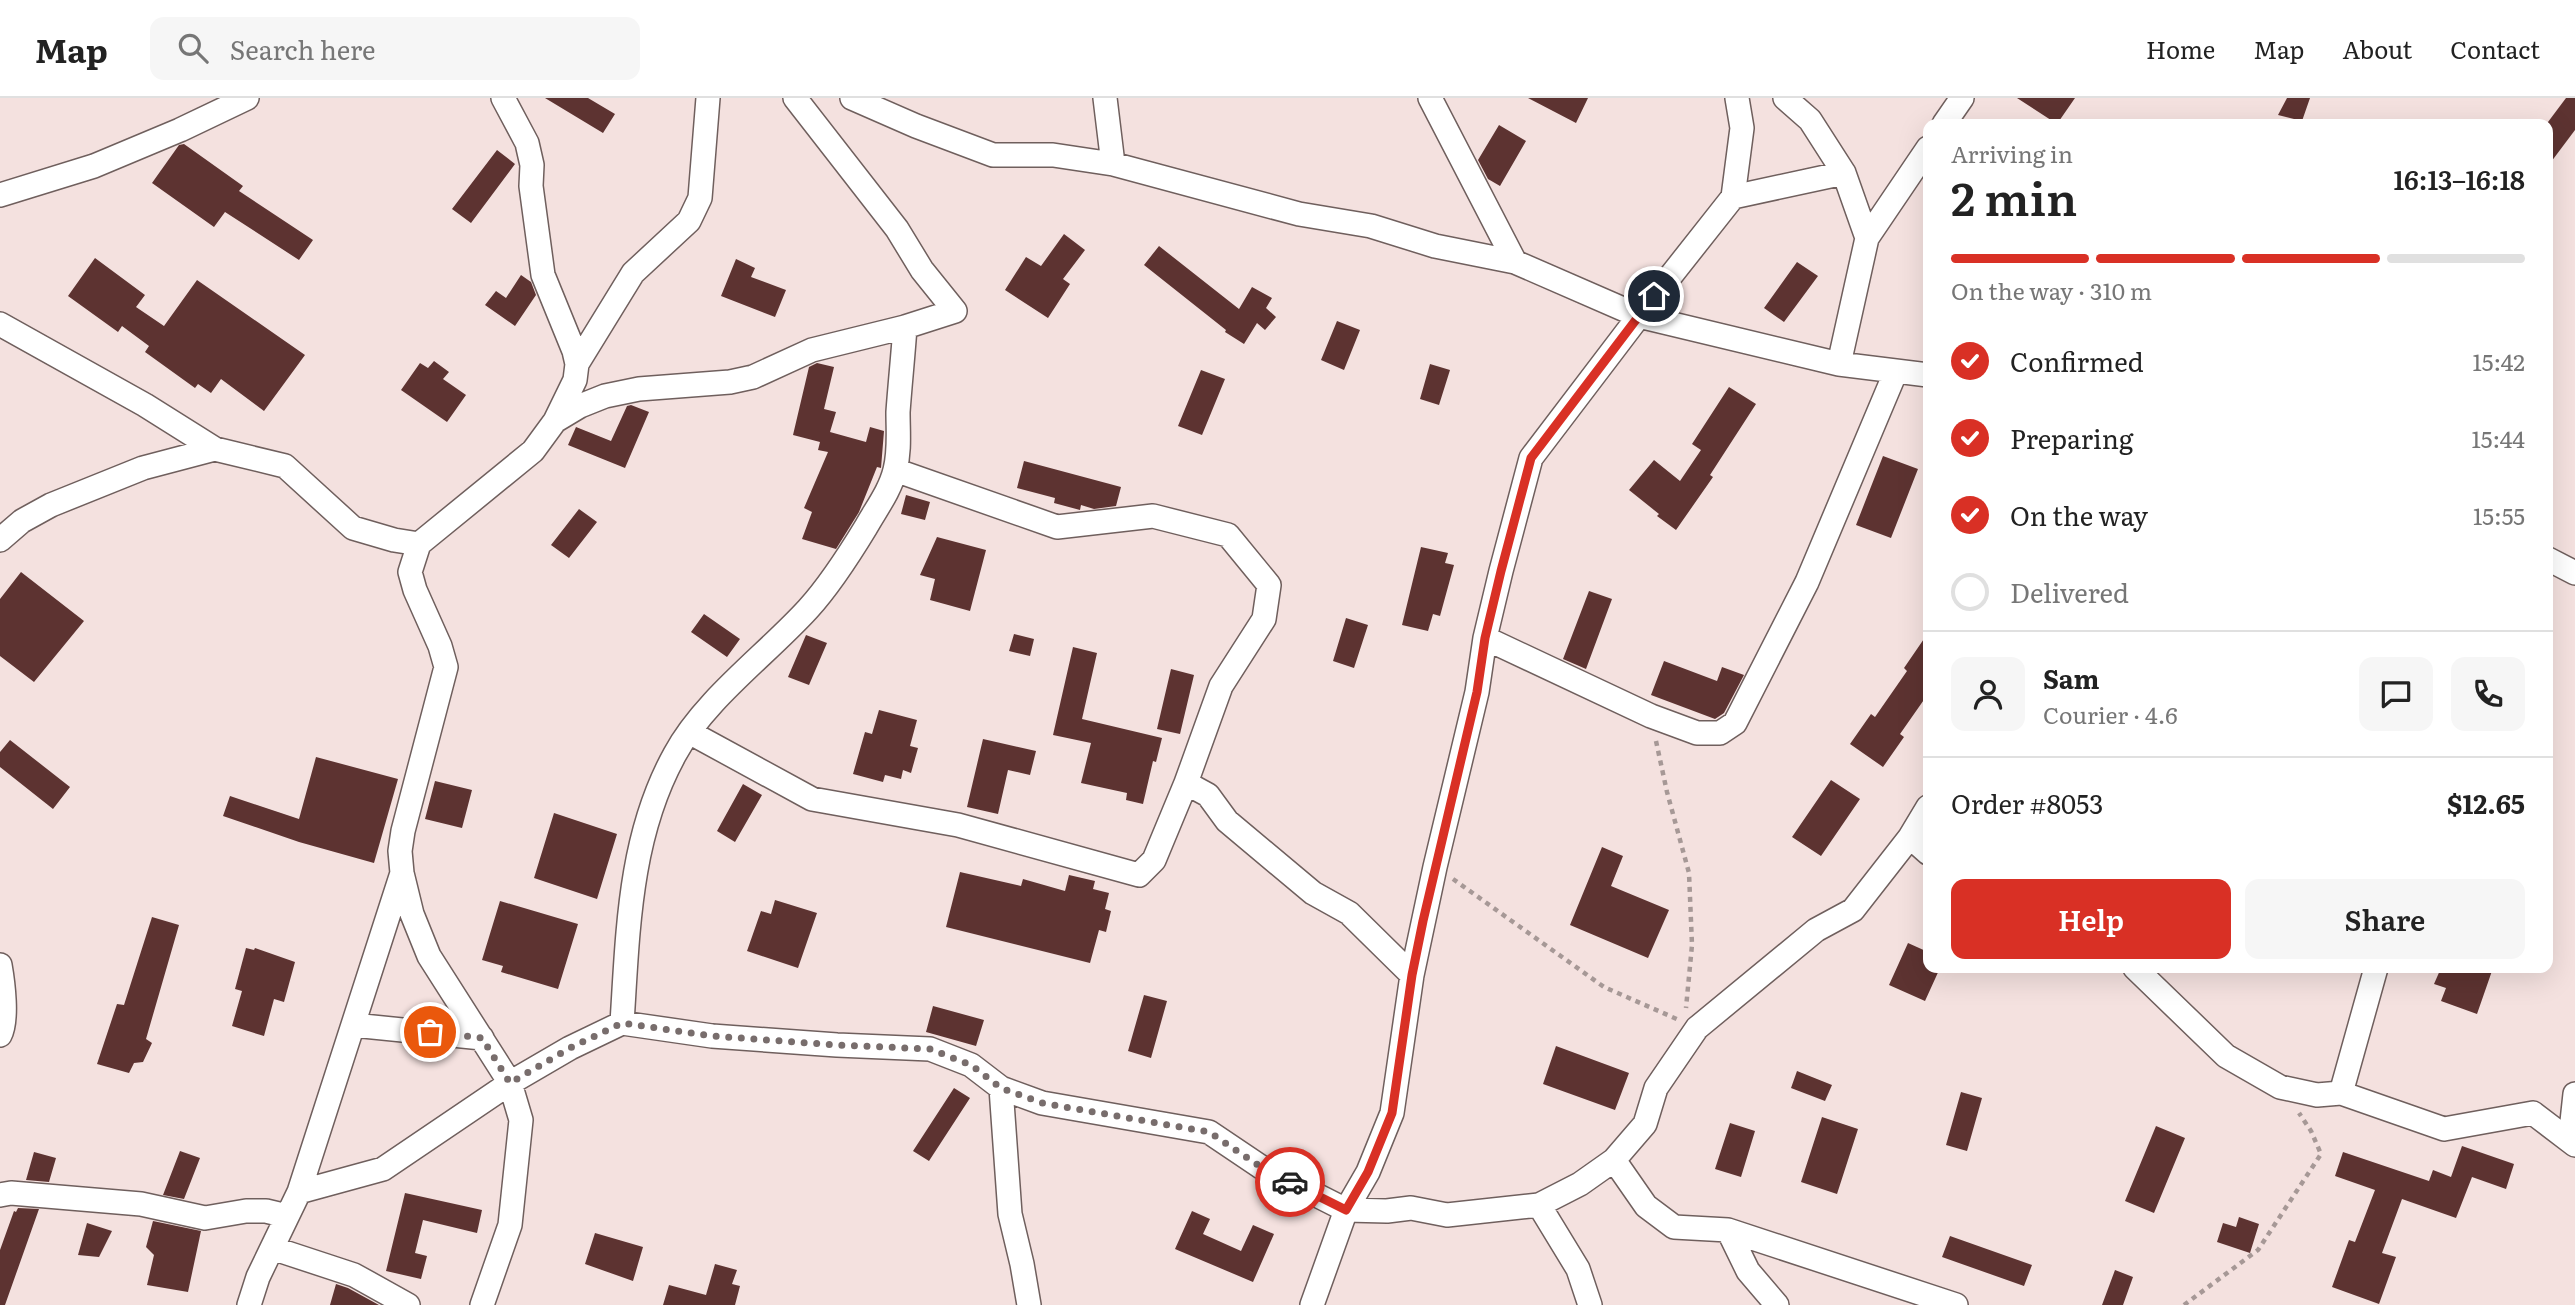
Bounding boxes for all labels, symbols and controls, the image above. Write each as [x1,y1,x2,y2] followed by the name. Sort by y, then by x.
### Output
[150,17,640,80] search box
[35,24,108,73] text: Map
[174,29,212,67] icon: search
[230,29,376,68] text: Search here
[2146,31,2215,66] text: Home
[2253,31,2304,66] text: Map
[2342,31,2412,66] text: About
[2450,31,2540,66] text: Contact
[1951,136,2073,170] text: Arriving in
[2393,159,2525,198] text: 16:13–16:18
[1951,162,2077,230] text: 2 min
[1624,266,1684,326] pin
[1951,273,2152,307] text: On the way · 310 m
[1635,277,1673,315] icon: home
[2010,341,2144,380] text: Confirmed
[1951,342,1989,380] icon: check
[2472,344,2525,378] text: 15:42
[2010,418,2133,457] text: Preparing
[1951,419,1989,457] icon: check
[2471,421,2525,455] text: 15:44
[2010,495,2148,534] text: On the way
[1951,496,1989,534] icon: check
[2473,498,2525,532] text: 15:55
[2010,572,2129,611] text: Delivered
[1951,657,2025,731] button: person
[2359,657,2433,731] button: chat
[2451,657,2525,731] button: phone
[2043,658,2099,697] text: Sam
[2043,697,2178,731] text: Courier · 4.6
[1951,783,2103,822] text: Order #8053
[2447,783,2525,822] text: $12.65
[1951,879,2231,959] button: Help
[2245,879,2525,959] button: Share
[400,1002,460,1062] pin
[411,1013,449,1051] icon: bag
[1255,1147,1325,1217] courier
[1271,1163,1309,1201] icon: car

